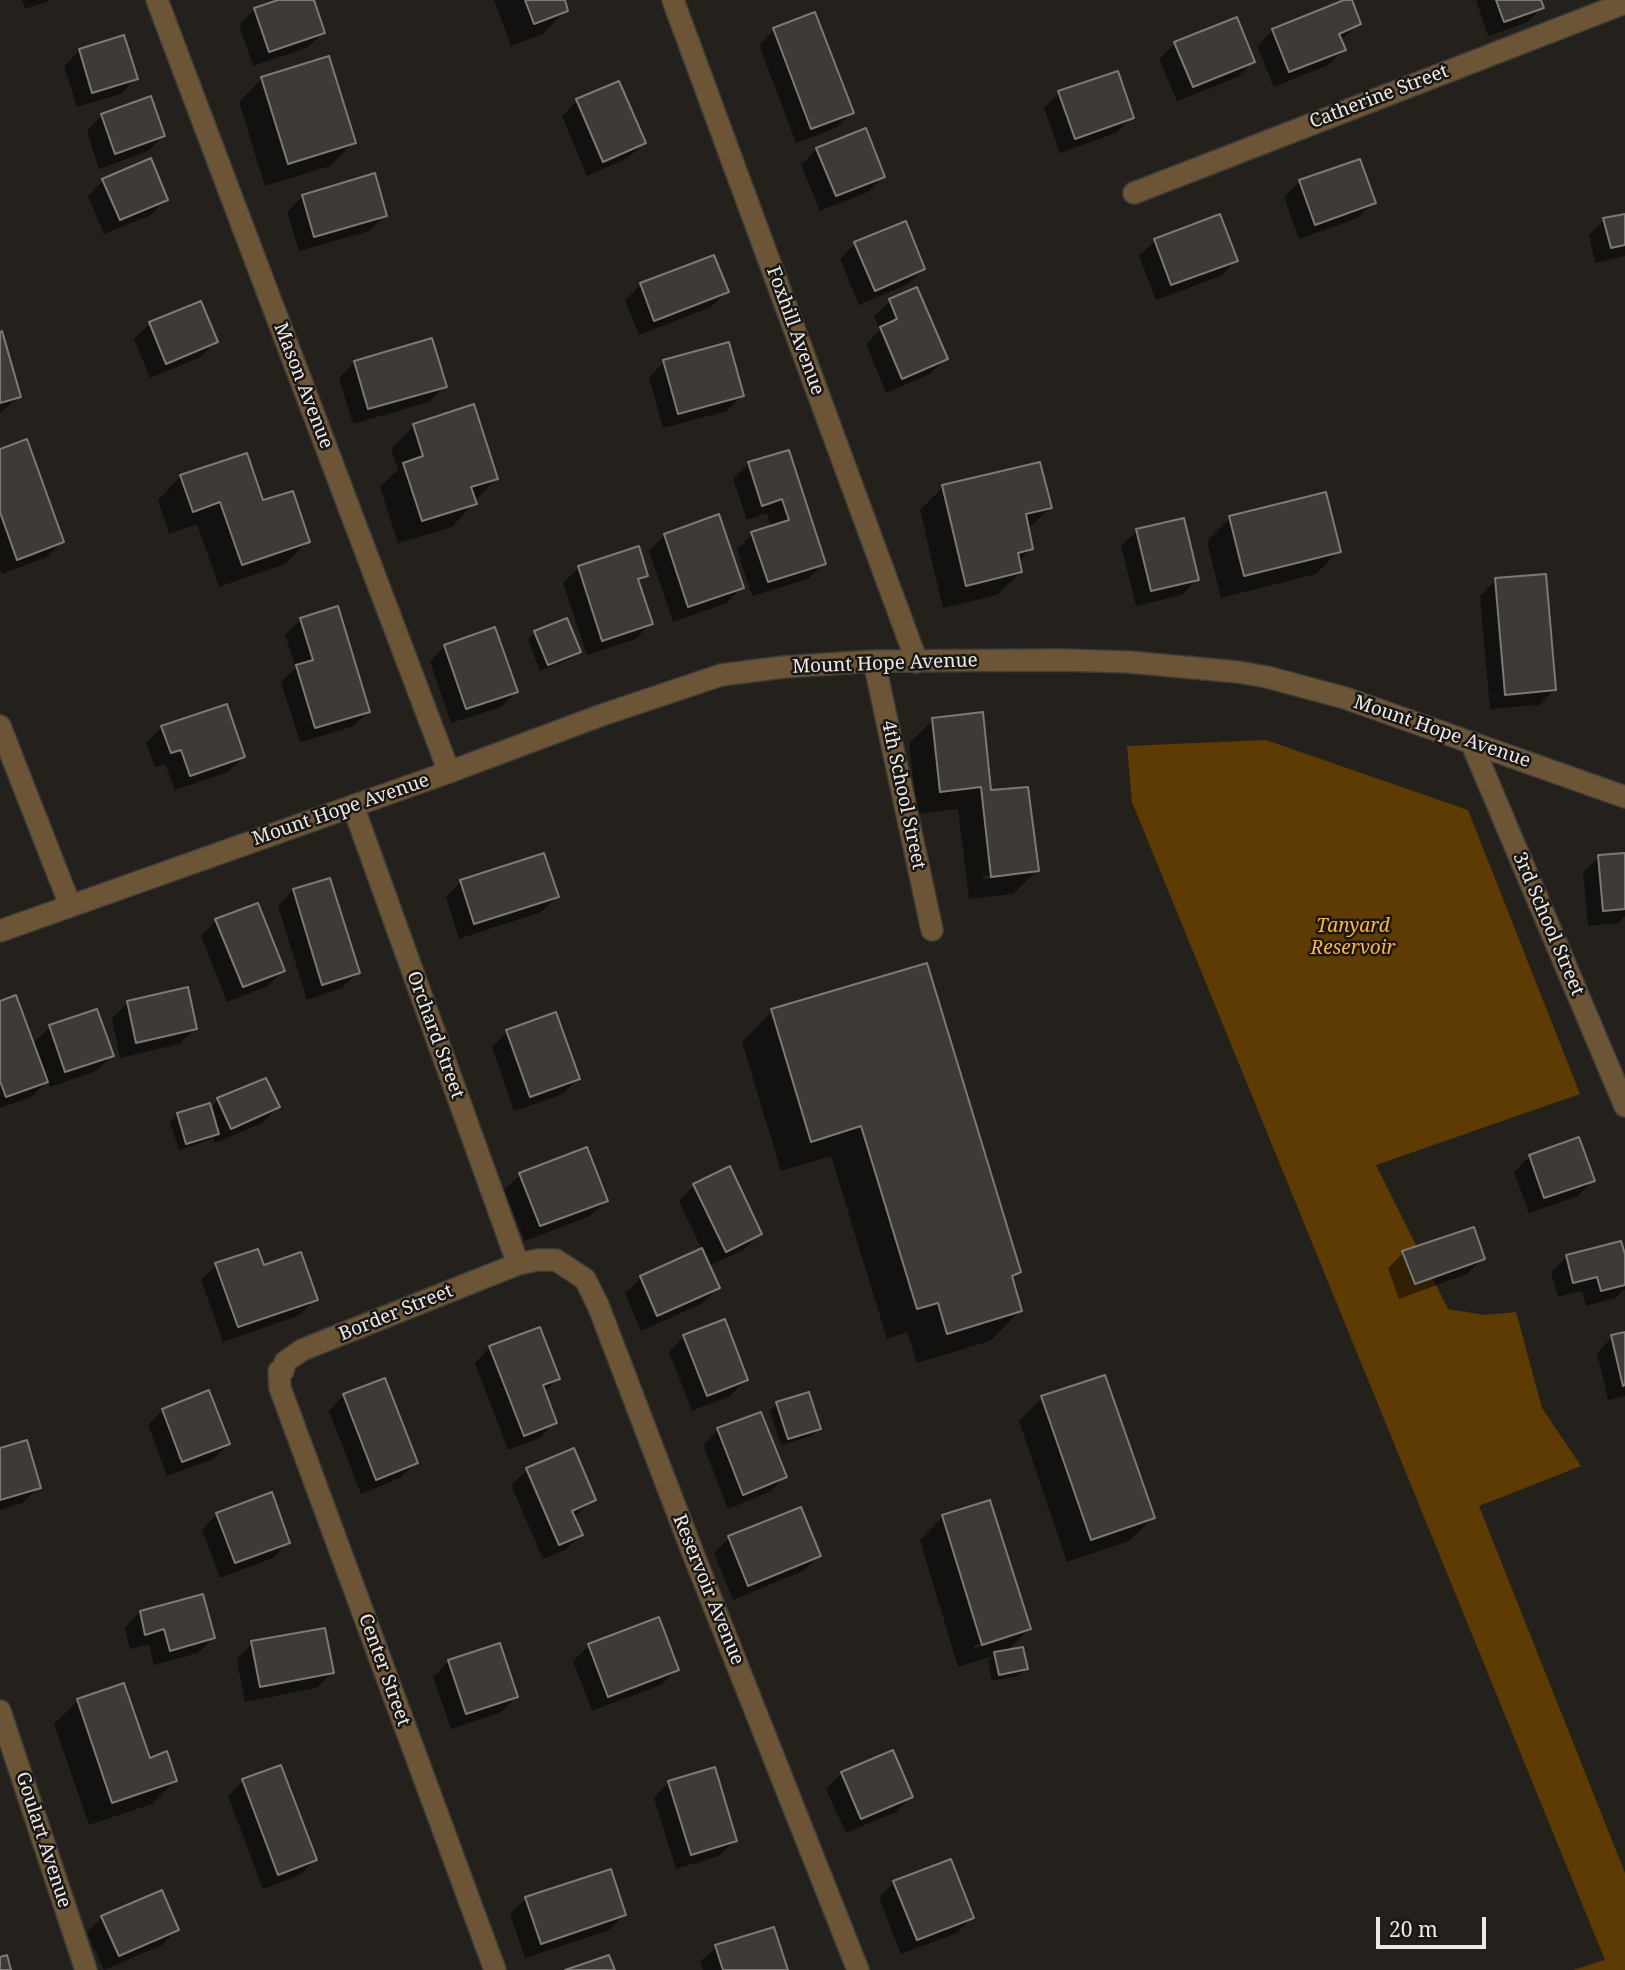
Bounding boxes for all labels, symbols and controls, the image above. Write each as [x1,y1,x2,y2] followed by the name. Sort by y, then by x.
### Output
[1306,60,1452,134] street label: Catherine Street
[761,264,829,398] street label: Foxhill Avenue
[268,320,338,452] street label: Mason Avenue
[792,649,978,679] street label: Mount Hope Avenue
[1351,691,1533,773] street label: Mount Hope Avenue
[876,718,930,872] street label: 4th School Street
[250,769,432,851] street label: Mount Hope Avenue
[1507,849,1589,999] street label: 3rd School Street
[1311,916,1395,960] park label: Tanyard Reservoir
[401,968,469,1102] street label: Orchard Street
[336,1280,456,1346] street label: Border Street
[667,1511,749,1669] street label: Reservoir Avenue
[353,1611,415,1729] street label: Center Street
[10,1769,76,1911] street label: Goulart Avenue
[1380,1904,1490,1948] scale bar
[1389,1915,1438,1943] text: 20 m

